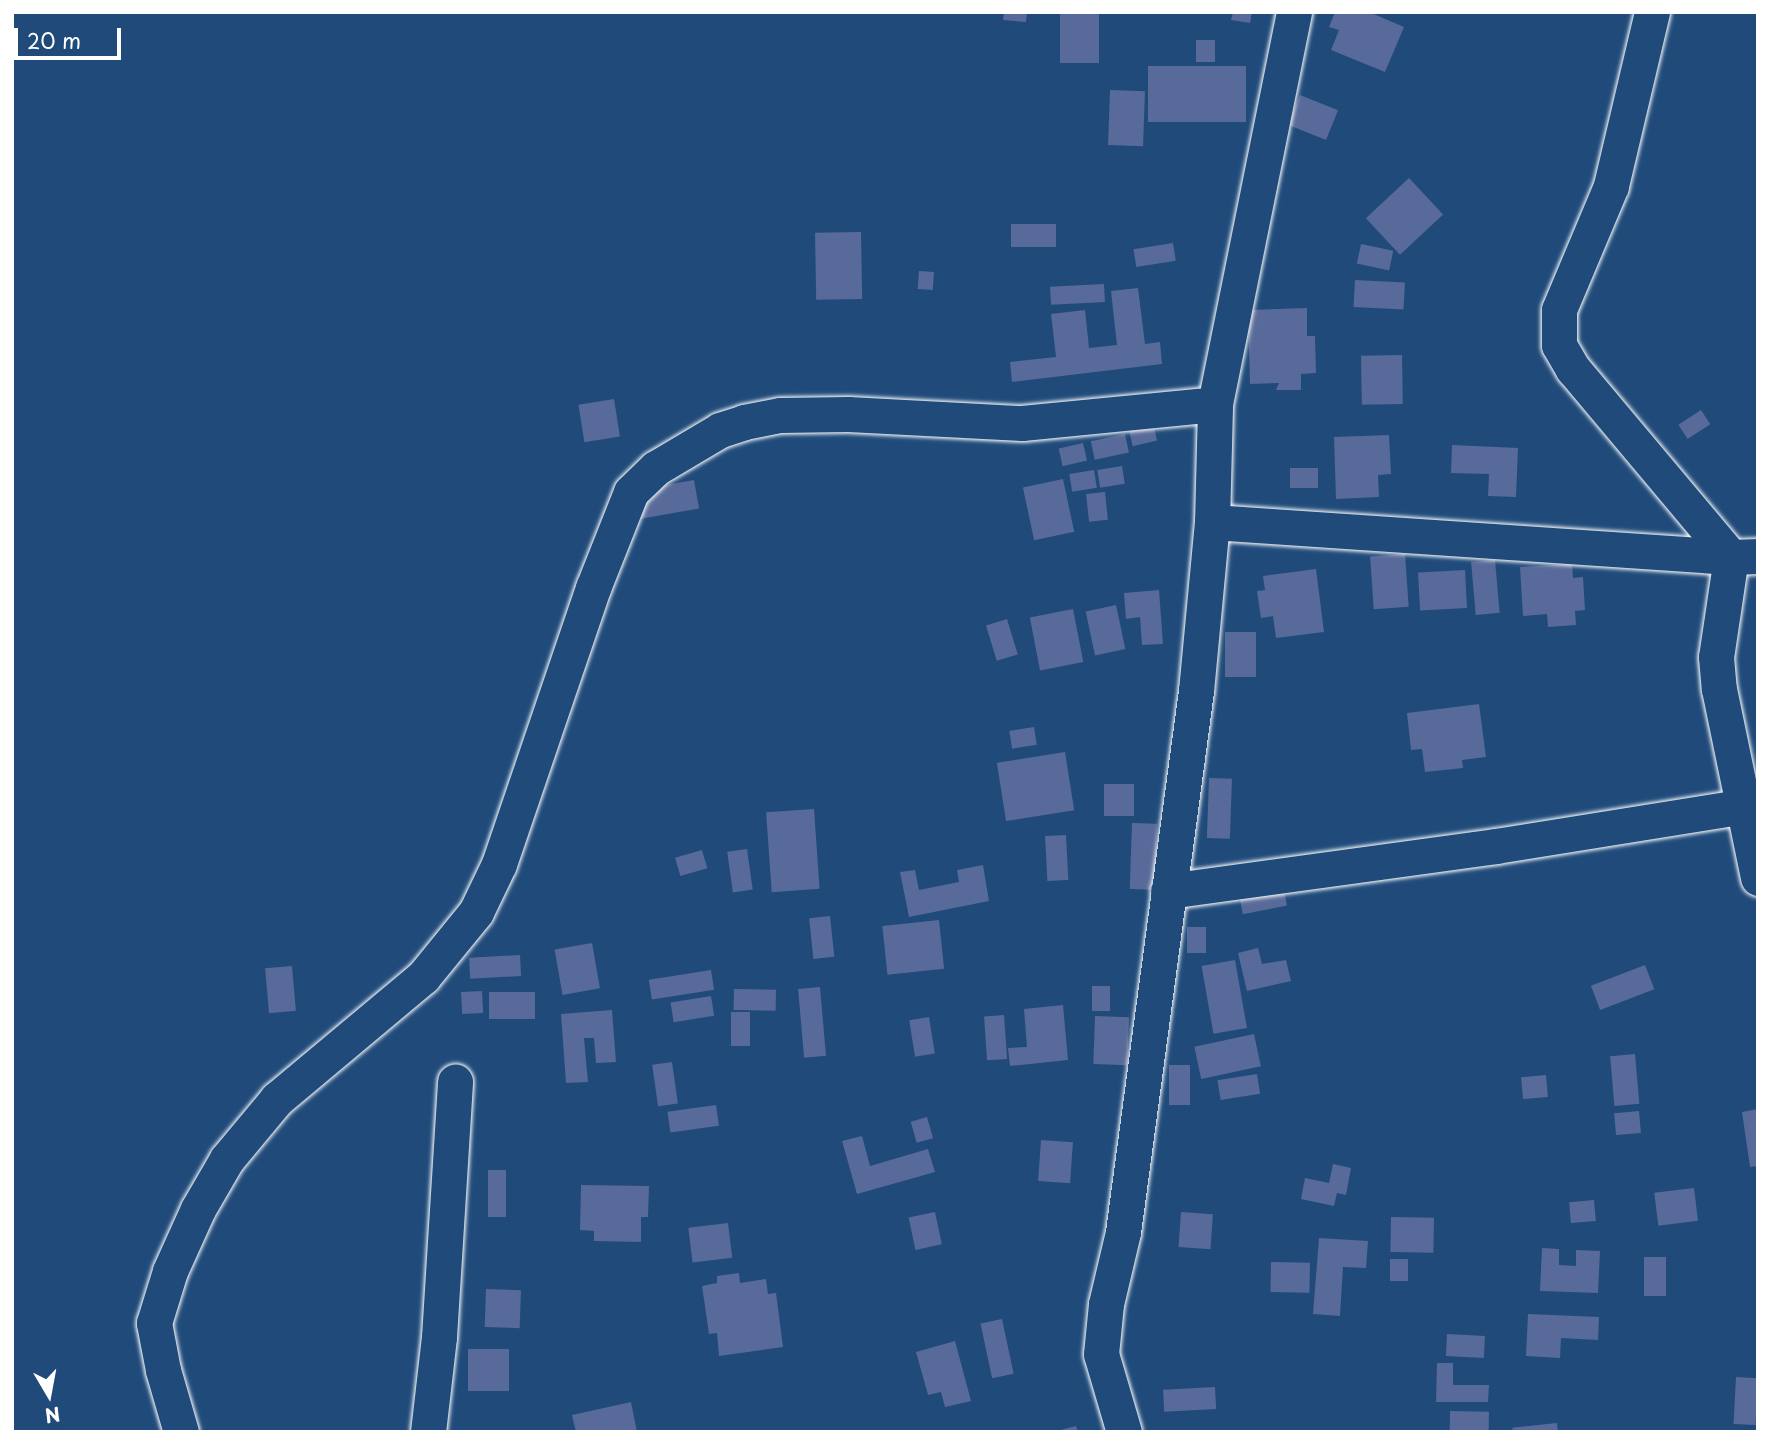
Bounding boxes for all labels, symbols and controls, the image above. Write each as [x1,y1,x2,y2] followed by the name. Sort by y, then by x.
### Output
[18,14,124,58] scale bar
[27,24,81,56] text: 20 m
[14,1360,84,1430] north arrow
[43,1401,62,1431] text: N

